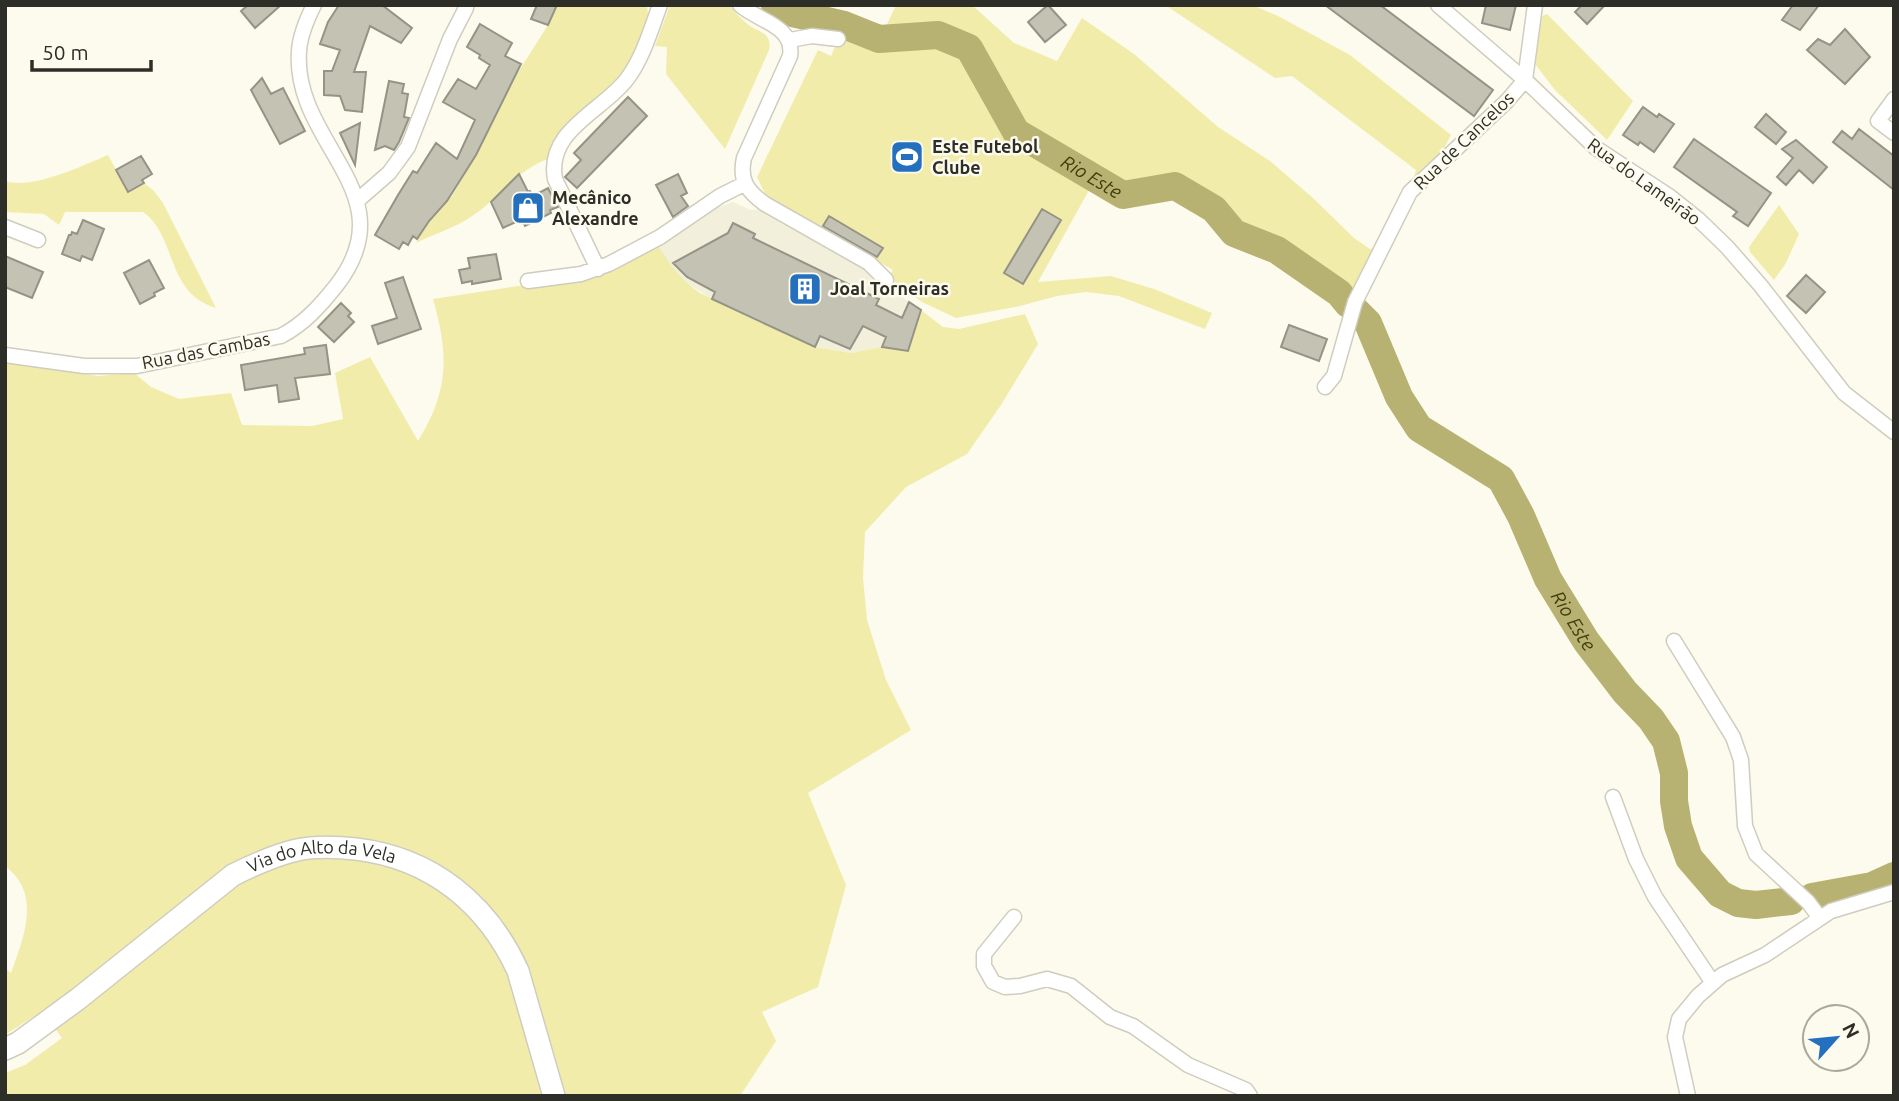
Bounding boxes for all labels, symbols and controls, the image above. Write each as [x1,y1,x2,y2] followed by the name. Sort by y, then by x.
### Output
[32,28,150,72] scale bar
[42,40,89,64] text: 50 m
[1409,87,1518,193] street label: Rua de Cancelos
[1584,133,1705,229] street label: Rua do Lameirão
[932,136,1039,177] place label: Este Futebol Clube
[888,138,926,176] sports icon: Este Futebol Clube
[1058,150,1126,203] water label: Rio Este
[552,187,639,228] place label: Mecânico Alexandre
[509,189,547,227] shop icon: Mecânico Alexandre
[786,270,824,308] building icon: Joal Torneiras
[830,278,949,298] place label: Joal Torneiras
[140,328,272,372] street label: Rua das Cambas
[1547,587,1601,655] water label: Rio Este
[244,836,399,876] street label: Via do Alto da Vela
[1801,1003,1871,1073] north arrow
[1838,1019,1864,1042] text: N

